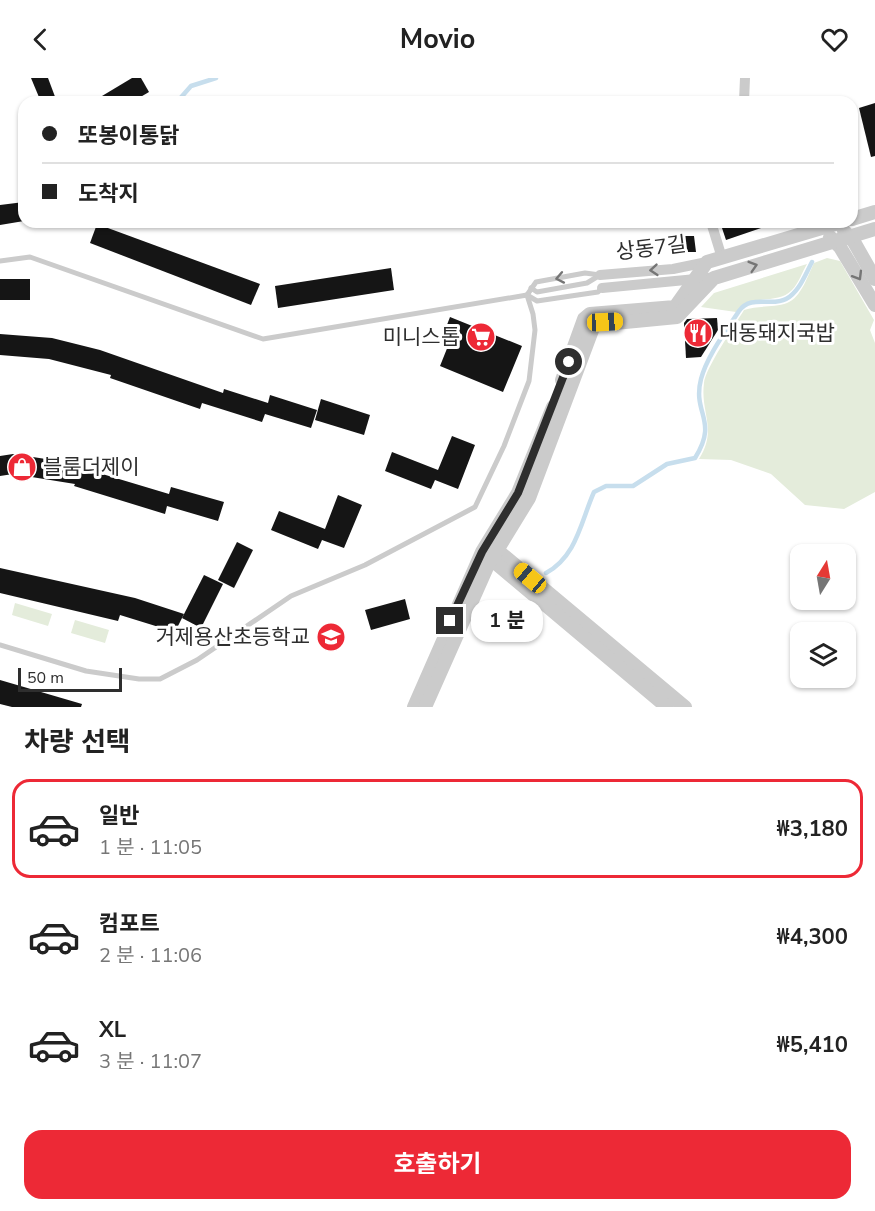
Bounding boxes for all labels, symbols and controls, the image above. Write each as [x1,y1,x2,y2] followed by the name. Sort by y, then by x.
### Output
[400,21,475,58] text: Movio
[24,23,57,56] icon: back
[818,23,851,56] icon: heart
[78,121,179,151] text: 또봉이통닭
[78,179,139,209] text: 도착지
[614,230,688,266] street label: 상동7길
[747,261,758,273] one-way arrow
[649,263,658,276] one-way arrow
[850,270,862,280] one-way arrow
[556,271,566,284] one-way arrow
[587,312,623,332] car
[682,317,714,349] restaurant icon: 대동돼지국밥
[719,319,835,347] place label: 대동돼지국밥
[465,321,497,353] supermarket icon: 미니스톱
[383,323,460,351] place label: 미니스톱
[555,348,582,375] route start
[6,451,38,483] shop icon: 블룸더제이
[43,453,140,481] place label: 블룸더제이
[790,544,856,610] north arrow
[790,544,856,688] map controls
[510,560,550,596] car
[471,600,543,642] callout: 1 분
[436,607,463,634] route end
[489,607,525,634] text: 1 분
[315,621,347,653] school or university icon: 거제용산초등학교
[790,622,856,688] button: layers
[155,623,310,651] place label: 거제용산초등학교
[18,665,122,692] scale bar
[27,667,64,689] text: 50 m
[24,724,131,761] text: 차량 선택
[99,801,139,831] text: 일반
[27,802,81,856] icon: car
[777,814,848,844] text: ₩3,180
[99,834,202,861] text: 1 분 · 11:05
[99,909,160,939] text: 컴포트
[27,910,81,964] icon: car
[777,922,848,952] text: ₩4,300
[99,942,202,969] text: 2 분 · 11:06
[99,1015,126,1045] text: XL
[27,1018,81,1072] icon: car
[777,1030,848,1060] text: ₩5,410
[99,1048,202,1075] text: 3 분 · 11:07
[24,1130,851,1199] button: 호출하기

